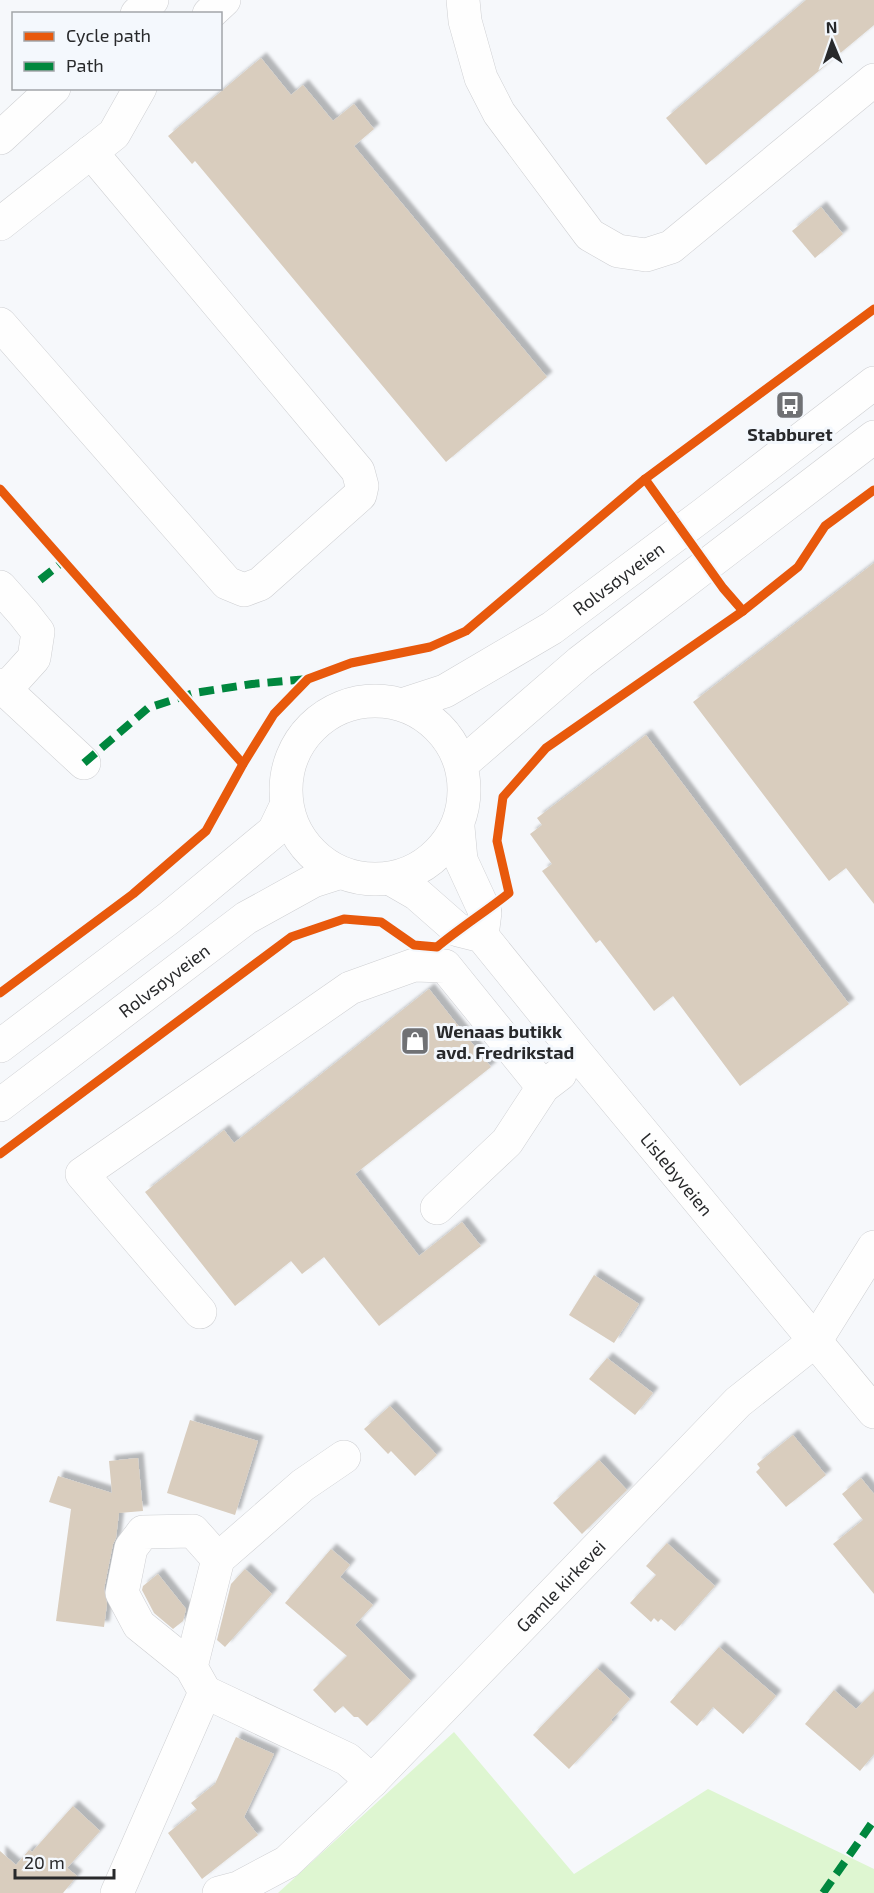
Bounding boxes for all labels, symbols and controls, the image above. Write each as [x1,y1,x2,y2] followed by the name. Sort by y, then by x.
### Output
[12,12,222,90] legend
[802,12,862,72] north arrow
[825,17,838,36] text: N
[66,24,151,46] text: Cycle path
[66,54,104,76] text: Path
[774,389,806,421] bus stop icon: Stabburet
[747,423,833,445] place label: Stabburet
[568,537,668,620] street label: Rolvsøyveien
[114,939,214,1022] street label: Rolvsøyveien
[436,1020,574,1063] place label: Wenaas butikk avd. Fredrikstad
[399,1025,431,1057] shop icon: Wenaas butikk avd. Fredrikstad
[636,1128,718,1220] street label: Lislebyveien
[511,1535,610,1636] street label: Gamle kirkevei
[15,1842,114,1880] scale bar
[24,1851,65,1873] text: 20 m

